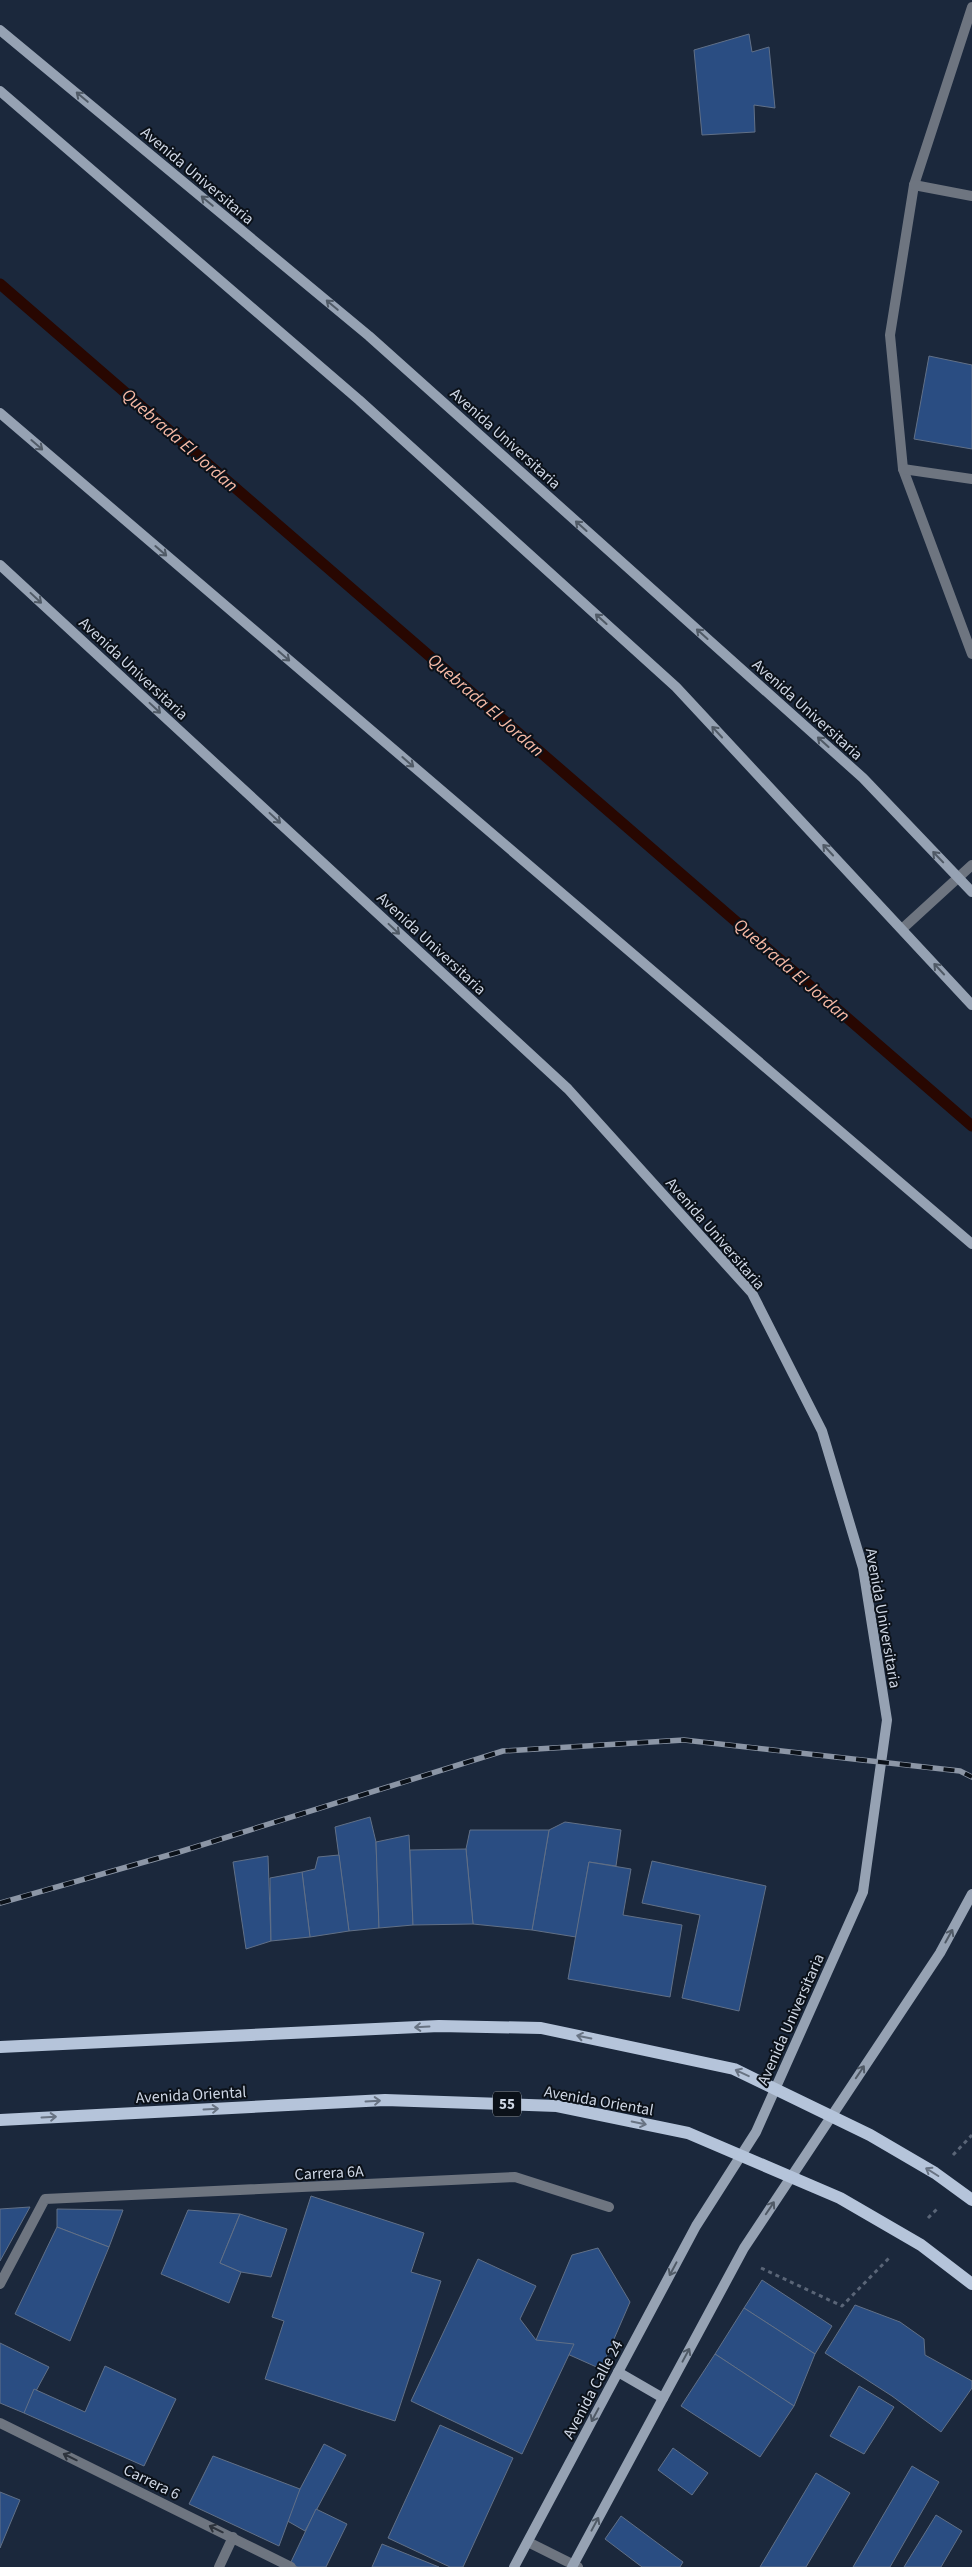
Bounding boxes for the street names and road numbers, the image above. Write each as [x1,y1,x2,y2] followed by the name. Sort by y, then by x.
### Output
[136,122,259,230] street label: Avenida Universitaria
[445,383,565,494] street label: Avenida Universitaria
[74,612,193,725] street label: Avenida Universitaria
[747,654,867,765] street label: Avenida Universitaria
[372,887,491,1000] street label: Avenida Universitaria
[660,1173,770,1294] street label: Avenida Universitaria
[860,1546,906,1690] street label: Avenida Universitaria
[752,1950,830,2089] street label: Avenida Universitaria
[135,2081,247,2109] street label: Avenida Oriental
[542,2081,655,2121] street label: Avenida Oriental
[493,2092,521,2116] road number: 55
[294,2160,364,2186] street label: Carrera 6A
[558,2336,628,2443] street label: Avenida Calle 24
[120,2459,184,2505] street label: Carrera 6

